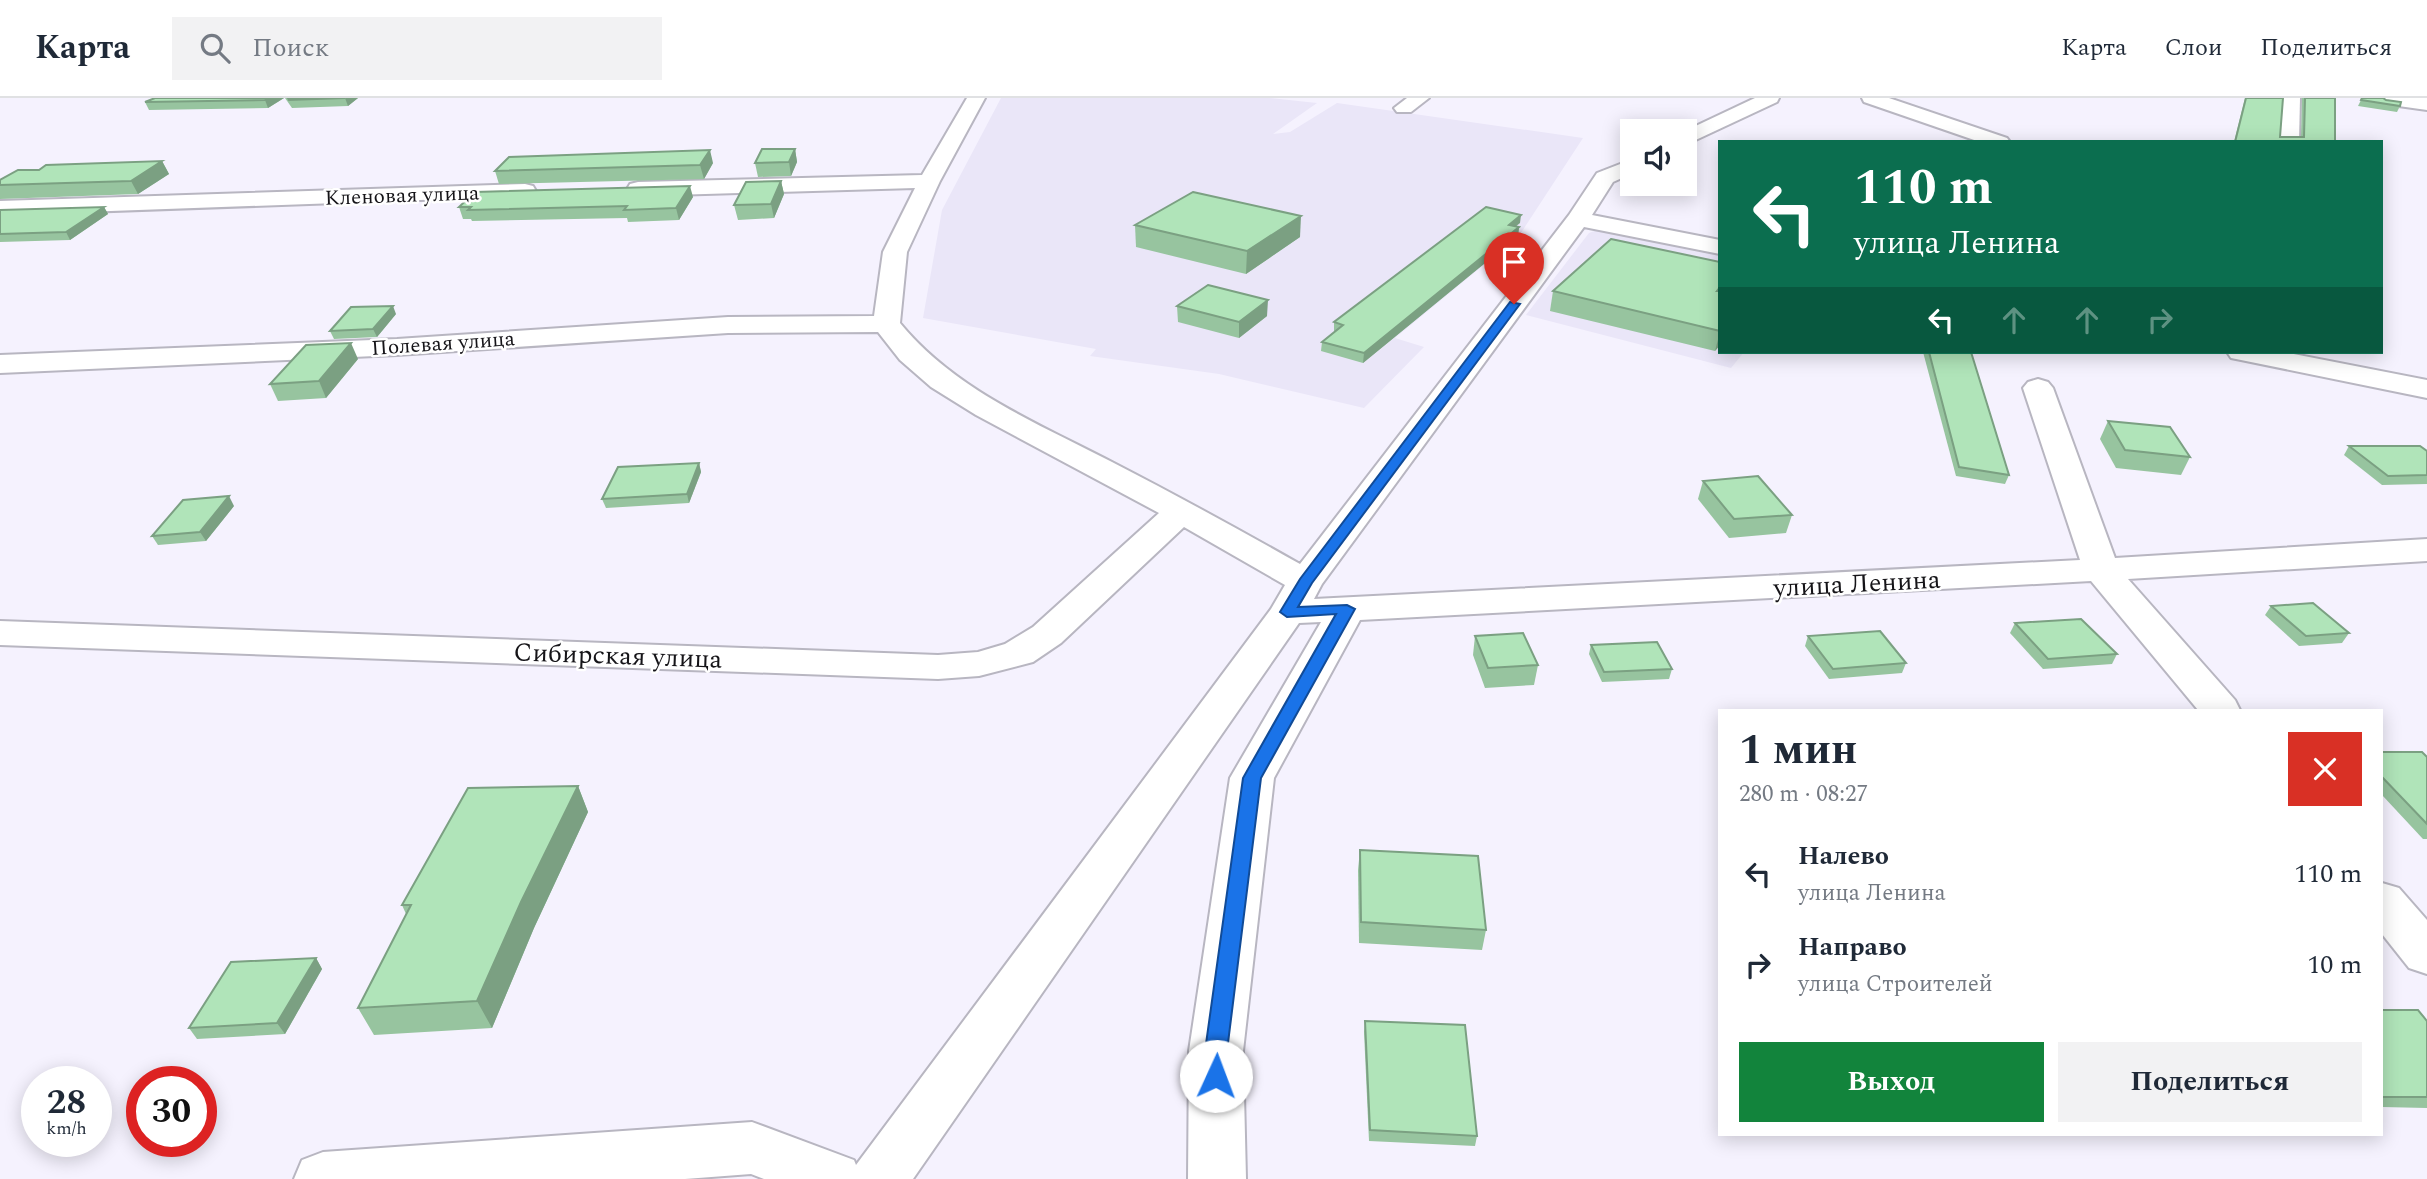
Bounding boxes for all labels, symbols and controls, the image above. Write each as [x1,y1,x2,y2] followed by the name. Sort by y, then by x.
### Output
[172,17,662,80] search box
[35,23,130,73] text: Карта
[252,28,329,68] text: Поиск
[196,29,234,67] icon: search
[2061,30,2127,66] text: Карта
[2165,30,2222,66] text: Слои
[2260,30,2392,66] text: Поделиться
[1620,119,1697,196] map controls
[1620,119,1697,196] button: sound
[1854,151,1993,226] text: 110 m
[1739,168,1830,259] icon: left
[324,177,481,215] street label: Кленовая улица
[1854,219,2060,268] text: улица Ленина
[1484,232,1544,304] pin
[1495,243,1533,281] icon: arrive
[1922,301,1960,339] icon: left
[1995,301,2033,339] icon: ahead
[2068,301,2106,339] icon: ahead
[2141,301,2179,339] icon: right
[370,323,517,365] street label: Полевая улица
[1772,560,1942,608] street label: улица Ленина
[513,632,723,680] street label: Сибирская улица
[1739,719,1857,782] text: 1 мин
[2288,732,2362,806] button: close
[1739,777,1868,812] text: 280 m · 08:27
[1798,836,1889,876] text: Налево
[2294,854,2362,894] text: 110 m
[1739,855,1777,893] icon: left
[1798,876,1946,911] text: улица Ленина
[1798,927,1907,967] text: Направо
[2307,945,2362,985] text: 10 m
[1739,946,1777,984] icon: right
[1798,967,1993,1002] text: улица Строителей
[1179,1039,1253,1113] position arrow
[1739,1042,2044,1122] button: Выход
[2058,1042,2362,1122] button: Поделиться
[126,1066,217,1157] speed limit sign: 30
[47,1076,86,1129] text: 28
[46,1115,87,1142] text: km/h

